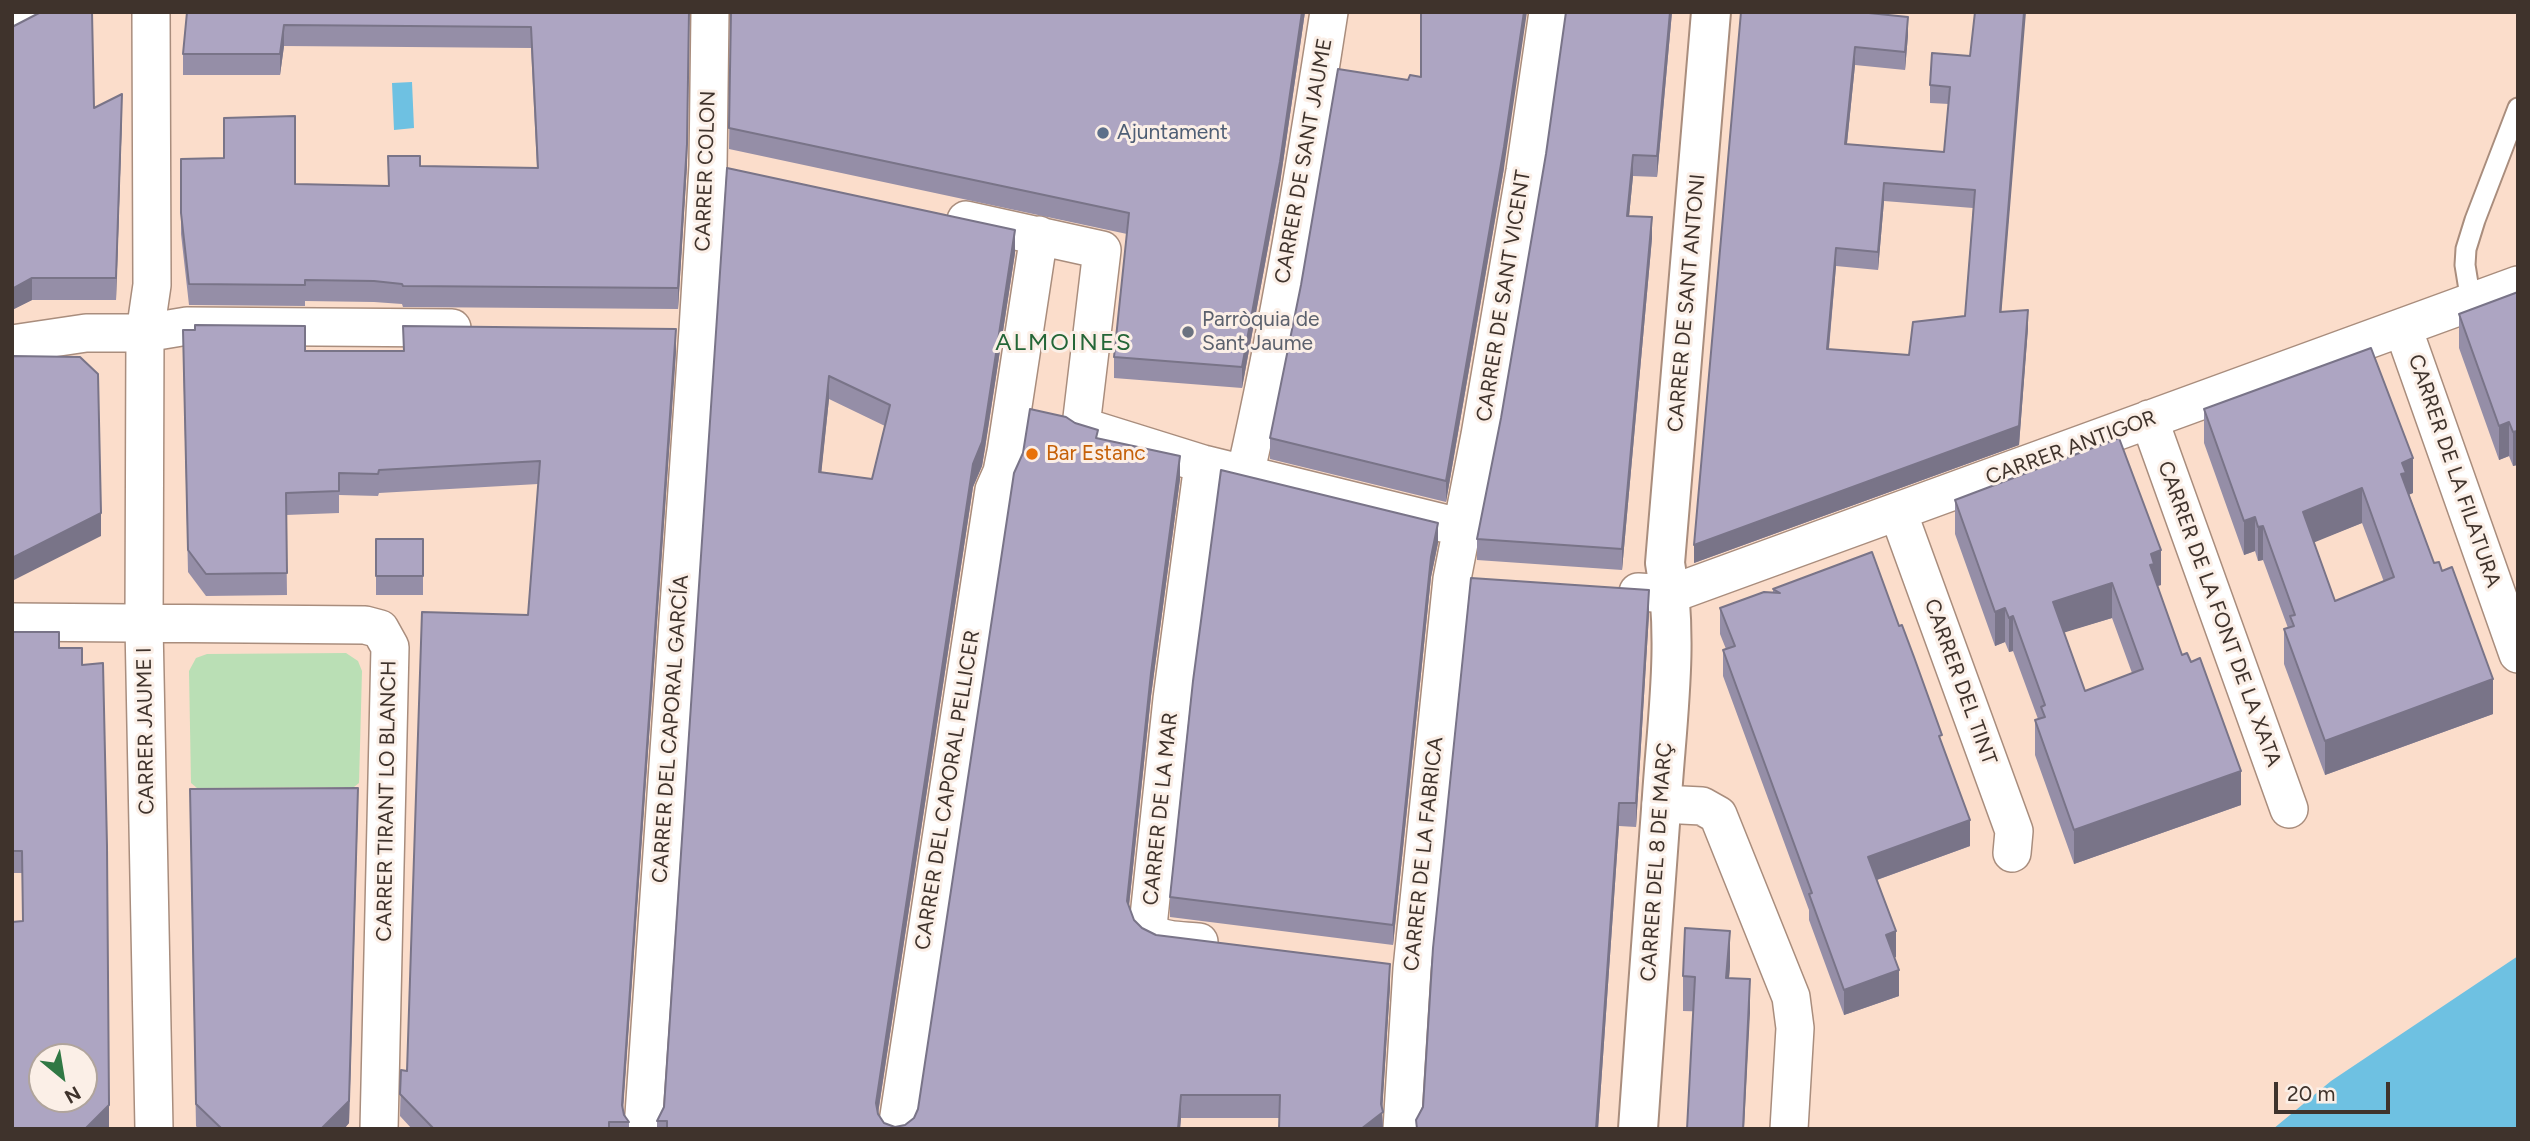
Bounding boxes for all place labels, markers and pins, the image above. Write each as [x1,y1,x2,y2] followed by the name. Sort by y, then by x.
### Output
[1117,120,1228,146] place label: Ajuntament
[1095,125,1111,141] marker: Ajuntament
[1202,307,1319,357] place label: Parròquia de Sant Jaume
[1180,324,1196,340] marker: Parròquia de Sant Jaume
[1046,441,1146,467] place label: Bar Estanc
[1024,446,1040,462] marker: Bar Estanc

